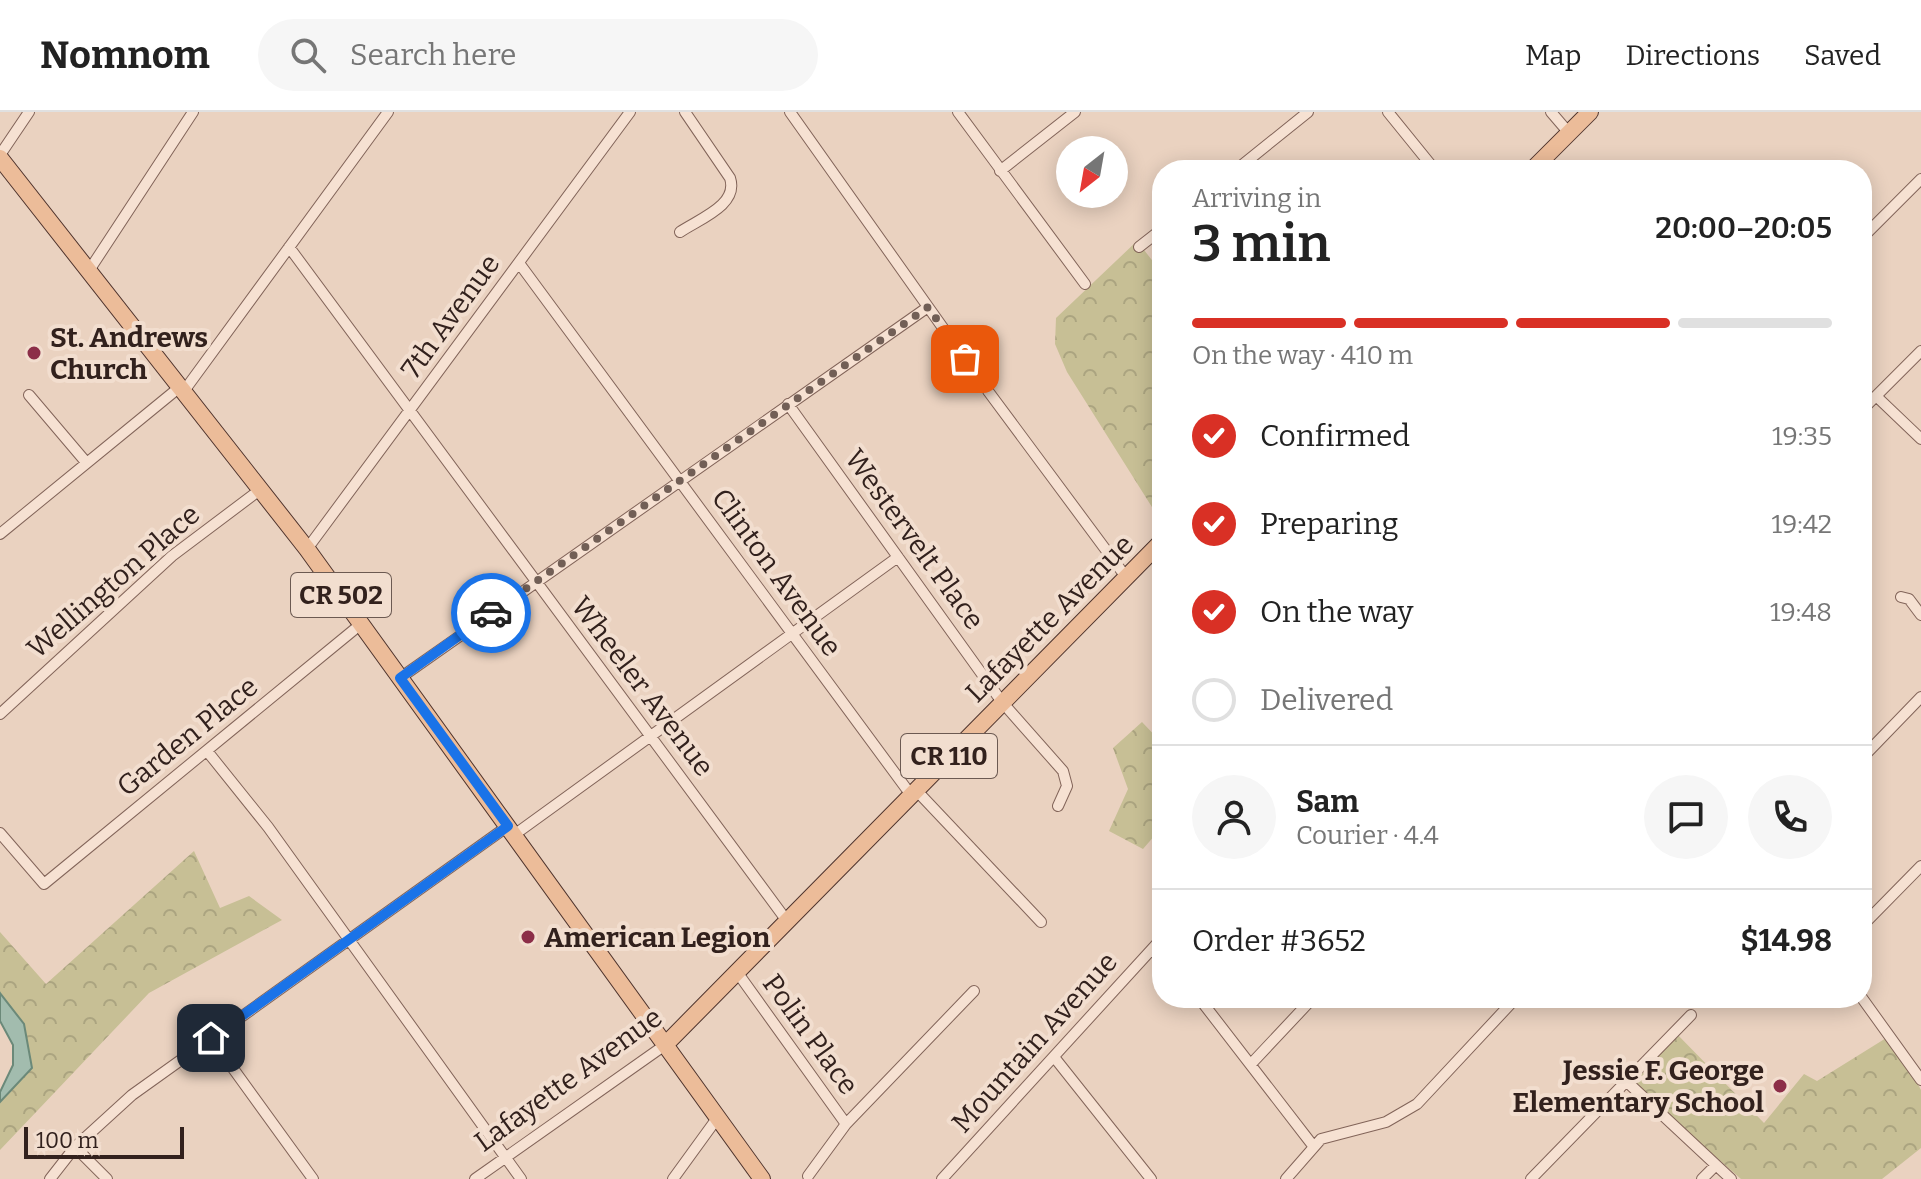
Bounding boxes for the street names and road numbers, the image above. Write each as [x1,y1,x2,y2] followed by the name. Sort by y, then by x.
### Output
[394,248,506,385] street label: 7th Avenue
[838,443,991,636] street label: Westervelt Place
[705,482,848,662] street label: Clinton Avenue
[21,498,206,665] street label: Wellington Place
[959,528,1140,709] street label: Lafayette Avenue
[291,573,391,617] road number: CR 502
[564,590,721,783] street label: Wheeler Avenue
[110,670,264,803] street label: Garden Place
[901,734,997,778] road number: CR 110
[945,945,1124,1139] street label: Mountain Avenue
[756,968,865,1101] street label: Polin Place
[468,1000,668,1158] street label: Lafayette Avenue

